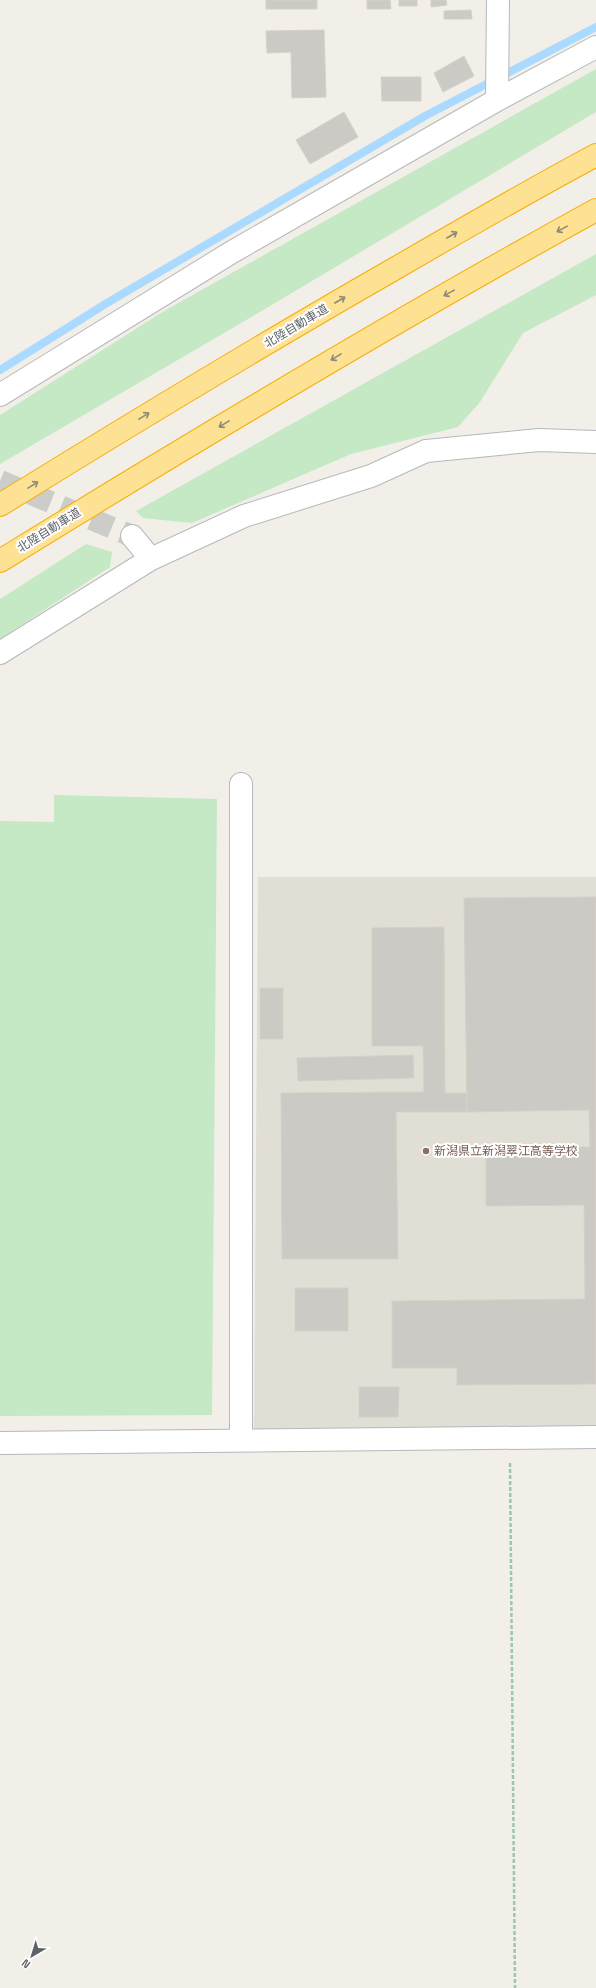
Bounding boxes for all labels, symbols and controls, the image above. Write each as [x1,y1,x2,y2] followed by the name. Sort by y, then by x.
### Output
[556,226,568,234] one-way arrow
[446,231,458,239] one-way arrow
[443,289,455,297] one-way arrow
[334,296,346,304] one-way arrow
[261,301,331,351] street label: 北陸自動車道
[330,354,342,362] one-way arrow
[138,412,150,420] one-way arrow
[218,420,230,428] one-way arrow
[27,480,39,488] one-way arrow
[14,504,84,556] street label: 北陸自動車道
[434,1143,578,1159] place label: 新潟県立新潟翠江高等学校
[421,1146,431,1156] marker: 新潟県立新潟翠江高等学校
[12,1936,52,1976] north arrow
[19,1956,33,1972] text: N

